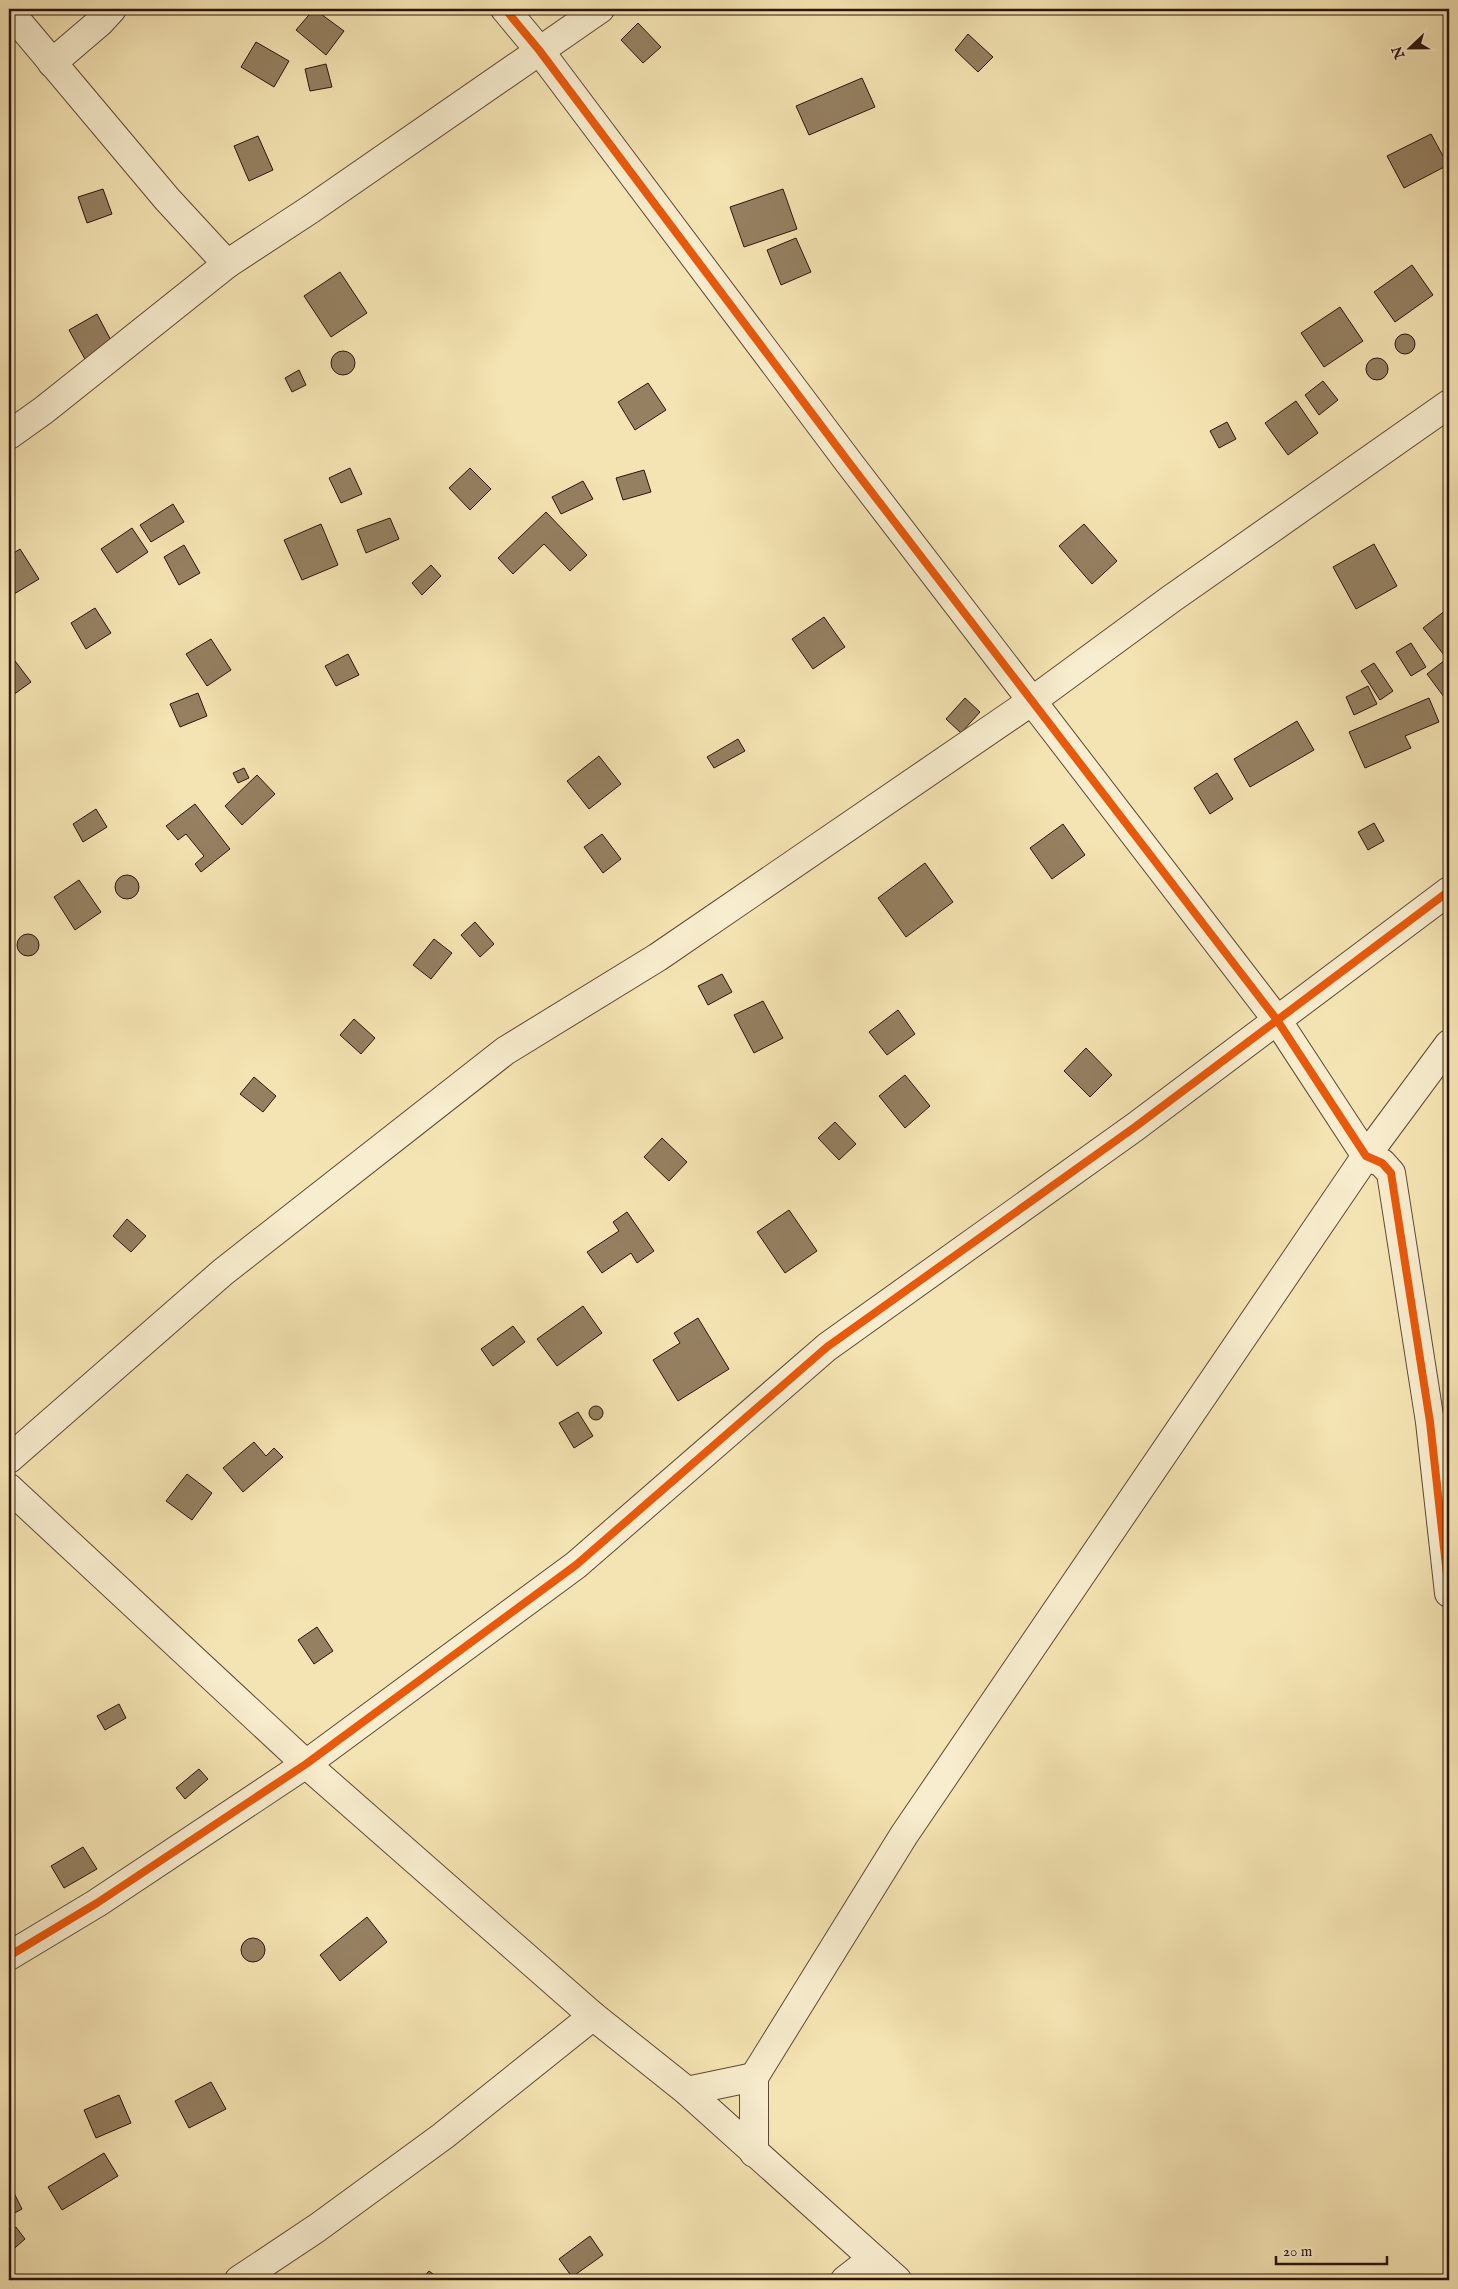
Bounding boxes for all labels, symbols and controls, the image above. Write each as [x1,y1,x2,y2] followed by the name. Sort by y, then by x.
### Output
[1386,22,1436,72] north arrow
[1388,44,1410,62] text: N
[1276,2234,1387,2266] scale bar
[1283,2242,1313,2261] text: 20 m

